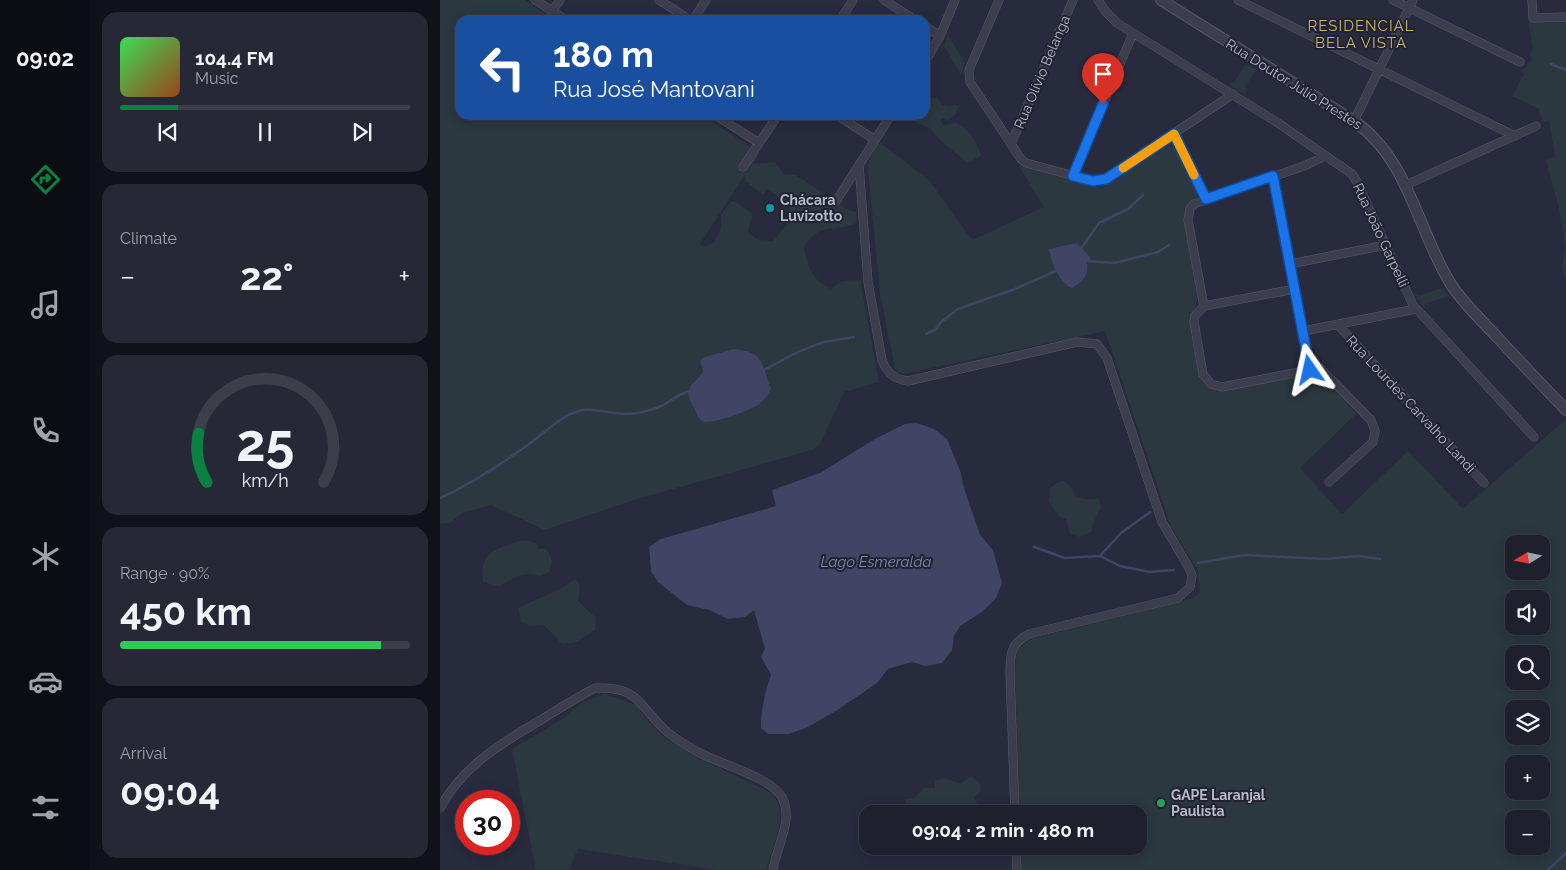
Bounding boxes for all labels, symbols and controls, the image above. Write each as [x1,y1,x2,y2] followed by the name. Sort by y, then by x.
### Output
[1011,13,1073,131] street label: Rua Olívio Belanga
[1307,17,1415,52] district label: RESIDENCIAL BELA VISTA
[553,34,654,75] text: 180 m
[470,35,535,100] icon: left
[1223,35,1365,133] street label: Rua Doutor Júlio Prestes
[16,45,74,71] text: 09:02
[195,47,274,69] text: 104.4 FM
[1082,53,1124,104] pin
[1089,60,1117,88] icon: arrive
[195,69,239,88] text: Music
[553,76,755,102] text: Rua José Mantovani
[154,118,182,146] icon: previous
[251,118,279,146] icon: pause
[348,118,376,146] icon: next
[28,162,63,197] icon: directions
[1350,181,1412,289] street label: Rua João Garpelli
[780,192,843,224] place label: Chácara Luvizotto
[764,202,776,214] marker: Chácara Luvizotto
[120,229,177,248] text: Climate
[240,254,293,299] text: 22°
[120,260,135,293] text: −
[398,260,410,293] text: +
[28,287,63,322] icon: music
[1343,332,1479,476] street label: Rua Lourdes Carvalho Landi
[1283,343,1335,395] position arrow
[236,412,294,473] text: 25
[28,413,63,448] icon: phone
[241,470,289,491] text: km/h
[1505,535,1550,580] north arrow
[1505,535,1550,855] map controls
[28,539,63,574] icon: climate
[821,553,931,571] water label: Lago Esmeralda
[120,564,209,583] text: Range · 90%
[120,589,252,634] text: 450 km
[1505,590,1550,635] button: sound
[1505,645,1550,690] button: search
[28,664,63,699] icon: car
[1505,700,1550,745] button: layers
[120,744,167,763] text: Arrival
[1505,755,1550,800] button: +
[120,769,220,814] text: 09:04
[1171,787,1266,819] place label: GAPE Laranjal Paulista
[28,790,63,825] icon: filters
[455,790,520,855] speed limit sign: 30
[1155,797,1167,809] marker: GAPE Laranjal Paulista
[1505,810,1550,855] button: −
[912,819,1094,841] text: 09:04 · 2 min · 480 m

